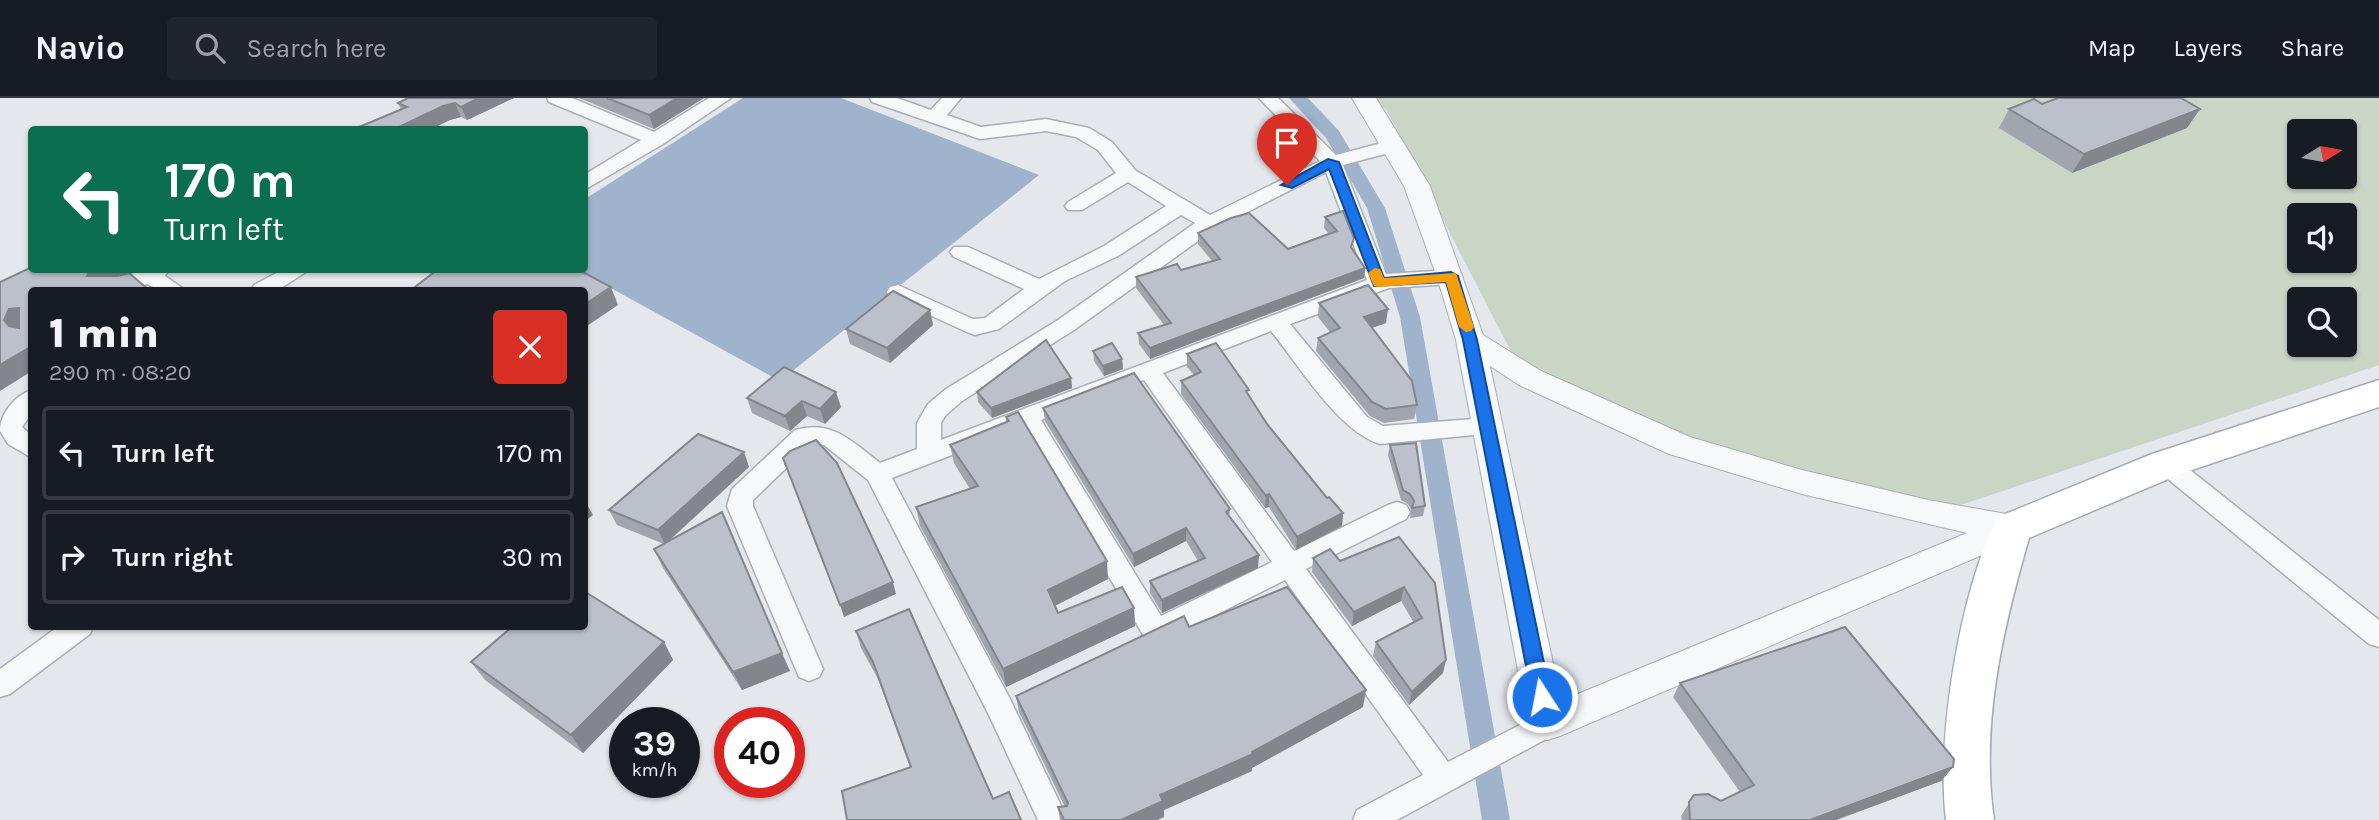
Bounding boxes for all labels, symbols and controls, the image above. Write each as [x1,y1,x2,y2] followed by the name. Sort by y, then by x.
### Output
[167,17,657,80] search box
[35,29,125,67] text: Navio
[191,29,229,67] icon: search
[247,33,386,64] text: Search here
[2088,34,2136,62] text: Map
[2174,34,2243,62] text: Layers
[2281,34,2344,62] text: Share
[1257,113,1317,185] pin
[2287,119,2357,189] north arrow
[2287,119,2357,357] map controls
[1268,124,1306,162] icon: arrive
[164,152,296,209] text: 170 m
[49,154,140,245] icon: left
[2287,203,2357,273] button: sound
[164,211,284,248] text: Turn left
[2287,287,2357,357] button: search
[49,308,159,358] text: 1 min
[493,310,567,384] button: close
[49,359,191,386] text: 290 m · 08:20
[53,434,91,472] icon: left
[112,438,214,469] text: Turn left
[496,438,563,469] text: 170 m
[53,538,91,576] icon: right
[112,542,233,573] text: Turn right
[502,542,563,573] text: 30 m
[1505,660,1579,734] position arrow
[714,707,805,798] speed limit sign: 40
[633,723,676,764] text: 39
[632,759,677,781] text: km/h

